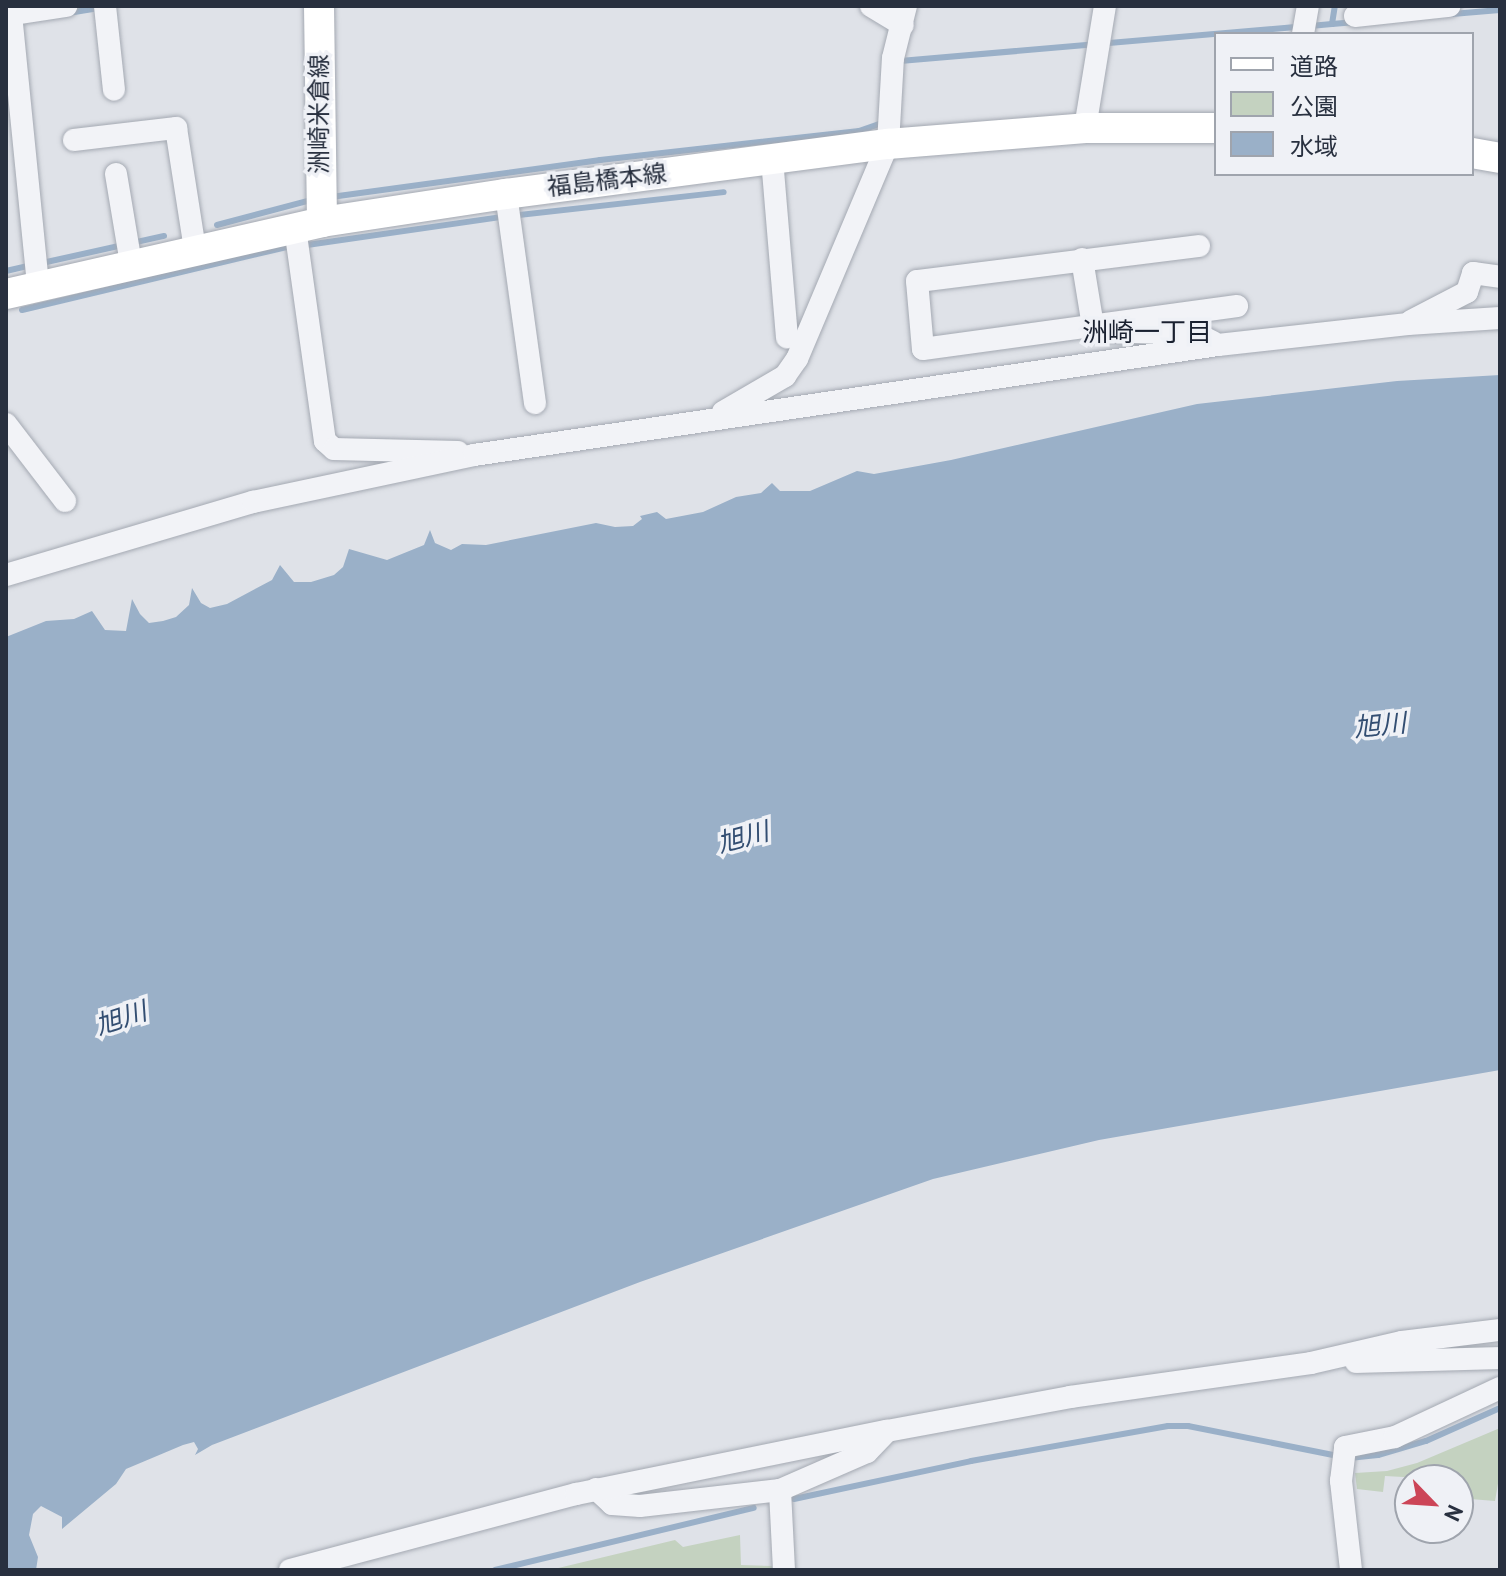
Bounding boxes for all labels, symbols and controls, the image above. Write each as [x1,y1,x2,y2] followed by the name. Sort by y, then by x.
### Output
[1214,32,1474,176] legend
[1290,51,1338,82] text: 道路
[305,54,333,174] street label: 洲崎米倉線
[1290,91,1338,122] text: 公園
[1290,131,1338,162] text: 水域
[546,158,668,202] street label: 福島橋本線
[1082,316,1212,348] district label: 洲崎一丁目
[1353,707,1407,743] water label: 旭川
[714,815,772,859] water label: 旭川
[91,995,151,1041] water label: 旭川
[1394,1464,1474,1544] north arrow
[1438,1501,1470,1526] text: N

